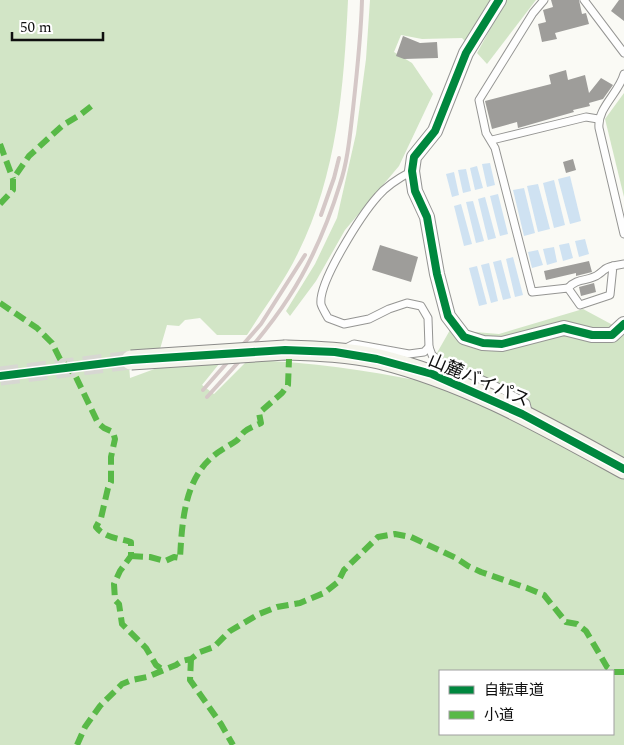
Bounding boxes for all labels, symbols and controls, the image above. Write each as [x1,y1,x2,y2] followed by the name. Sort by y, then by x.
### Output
[12,10,104,42] scale bar
[20,16,52,39] text: 50 m
[424,347,534,414] street label: 山麓バイパス
[439,670,614,735] legend
[484,679,544,702] text: 自転車道
[484,704,514,727] text: 小道

